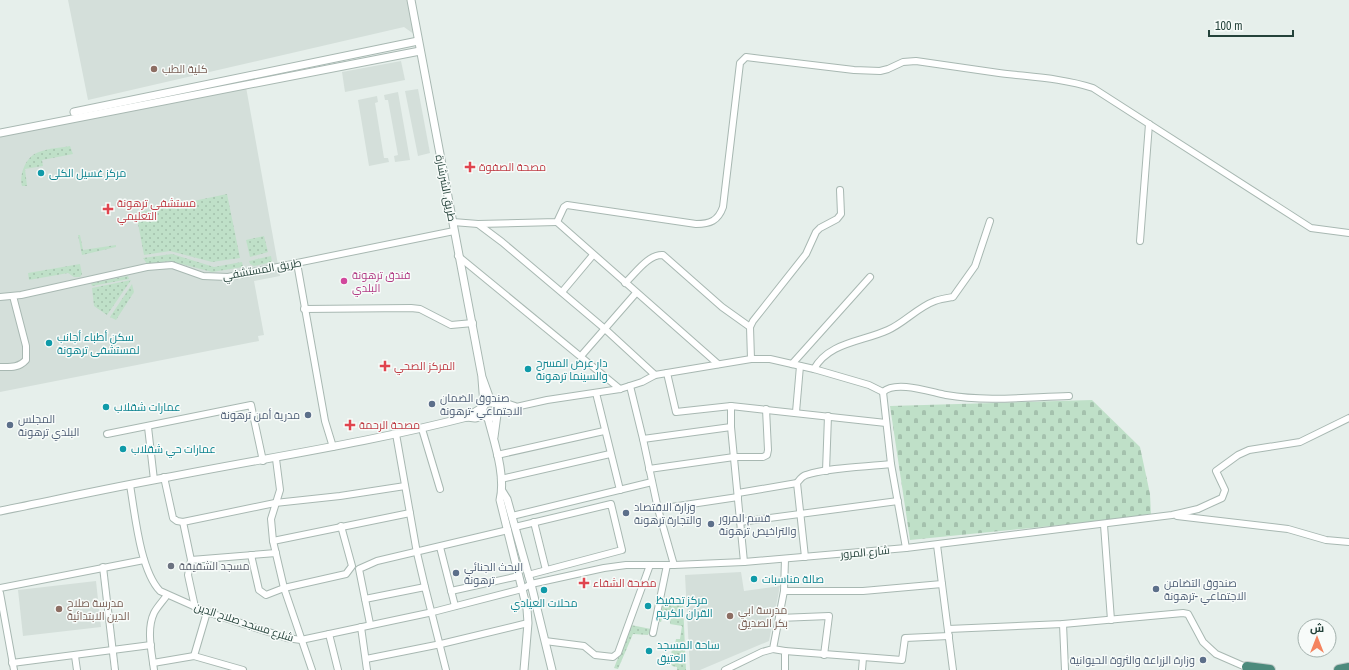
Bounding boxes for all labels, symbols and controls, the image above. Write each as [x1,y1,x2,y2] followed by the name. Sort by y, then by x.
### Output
[1209,12,1293,38] scale bar
[1215,18,1242,34] text: 100 m
[162,62,208,76] place label: كلية الطب
[149,64,159,74] marker: كلية الطب
[433,153,459,223] street label: طريق الشرشارة
[479,160,546,174] place label: مصحة الصفوة
[464,161,476,173] marker: مصحة الصفوة
[49,166,126,180] place label: مركز غسيل الكلى
[36,168,46,178] marker: مركز غسيل الكلى
[117,196,196,225] place label: مستشفى ترهونة التعليمي
[102,203,114,215] marker: مستشفى ترهونة التعليمي
[221,255,303,285] street label: طريق المستشفي
[352,268,410,297] place label: فندق ترهونة البلدي
[339,276,349,286] marker: فندق ترهونة البلدي
[57,330,140,357] place label: سكن أطباء أجانب لمستشفى ترهونة
[44,338,54,348] marker: سكن أطباء أجانب لمستشفى ترهونة
[536,356,608,383] place label: دار عرض المسرح والسينما ترهونة
[394,359,455,375] place label: المركز الصحي
[379,360,391,372] marker: المركز الصحي
[523,364,533,374] marker: دار عرض المسرح والسينما ترهونة
[440,391,522,420] place label: صندوق الضمان الاجتماعي -ترهونة
[427,399,437,409] marker: صندوق الضمان الاجتماعي -ترهونة
[114,400,180,414] place label: عمارات شقلاب
[101,402,111,412] marker: عمارات شقلاب
[221,408,300,422] place label: مدرية أمن ترهونة
[303,410,313,420] marker: مدرية أمن ترهونة
[18,412,80,441] place label: المجلس البلدي ترهونة
[359,418,420,432] place label: مصحة الرحمة
[344,419,356,431] marker: مصحة الرحمة
[5,420,15,430] marker: المجلس البلدي ترهونة
[131,442,216,458] place label: عمارات حي شقلاب
[118,444,128,454] marker: عمارات حي شقلاب
[634,500,702,527] place label: وزارة الاقتصاد والتجارة ترهونة
[621,508,631,518] marker: وزارة الاقتصاد والتجارة ترهونة
[718,511,796,538] place label: قسم المرور والتراخيص ترهونة
[706,519,716,529] marker: قسم المرور والتراخيص ترهونة
[839,543,890,562] street label: شارع المرور
[179,559,250,573] place label: مسجد الشقيقة
[464,560,523,587] place label: البحث الجنائي ترهونة
[166,561,176,571] marker: مسجد الشقيقة
[451,568,461,578] marker: البحث الجنائي ترهونة
[762,572,824,586] place label: صالة مناسبات
[749,574,759,584] marker: صالة مناسبات
[593,576,657,590] place label: مصحة الشفاء
[1164,576,1246,605] place label: صندوق التضامن الاجتماعي -ترهونة
[578,577,590,589] marker: مصحة الشفاء
[1151,584,1161,594] marker: صندوق التضامن الاجتماعي -ترهونة
[539,585,549,595] marker: محلات العيادي
[656,593,713,621] place label: مركز تحفيظ القران الكريم
[67,596,130,623] place label: مدرسة صلاح الدين الابتدائية
[511,596,577,612] place label: محلات العيادي
[192,599,295,646] street label: شلرع مسجد صلاح الدين
[643,601,653,611] marker: مركز تحفيظ القران الكريم
[738,603,788,630] place label: مدرسة ابي بكر الصديق
[54,604,64,614] marker: مدرسة صلاح الدين الابتدائية
[725,611,735,621] marker: مدرسة ابي بكر الصديق
[1297,618,1337,658] north arrow
[1310,621,1324,635] text: ش
[657,638,720,665] place label: ساحة المسجد العتيق
[644,646,654,656] marker: ساحة المسجد العتيق
[1070,653,1195,667] place label: وزارة الزراعة والثروة الحيوانية
[1198,655,1208,665] marker: وزارة الزراعة والثروة الحيوانية

